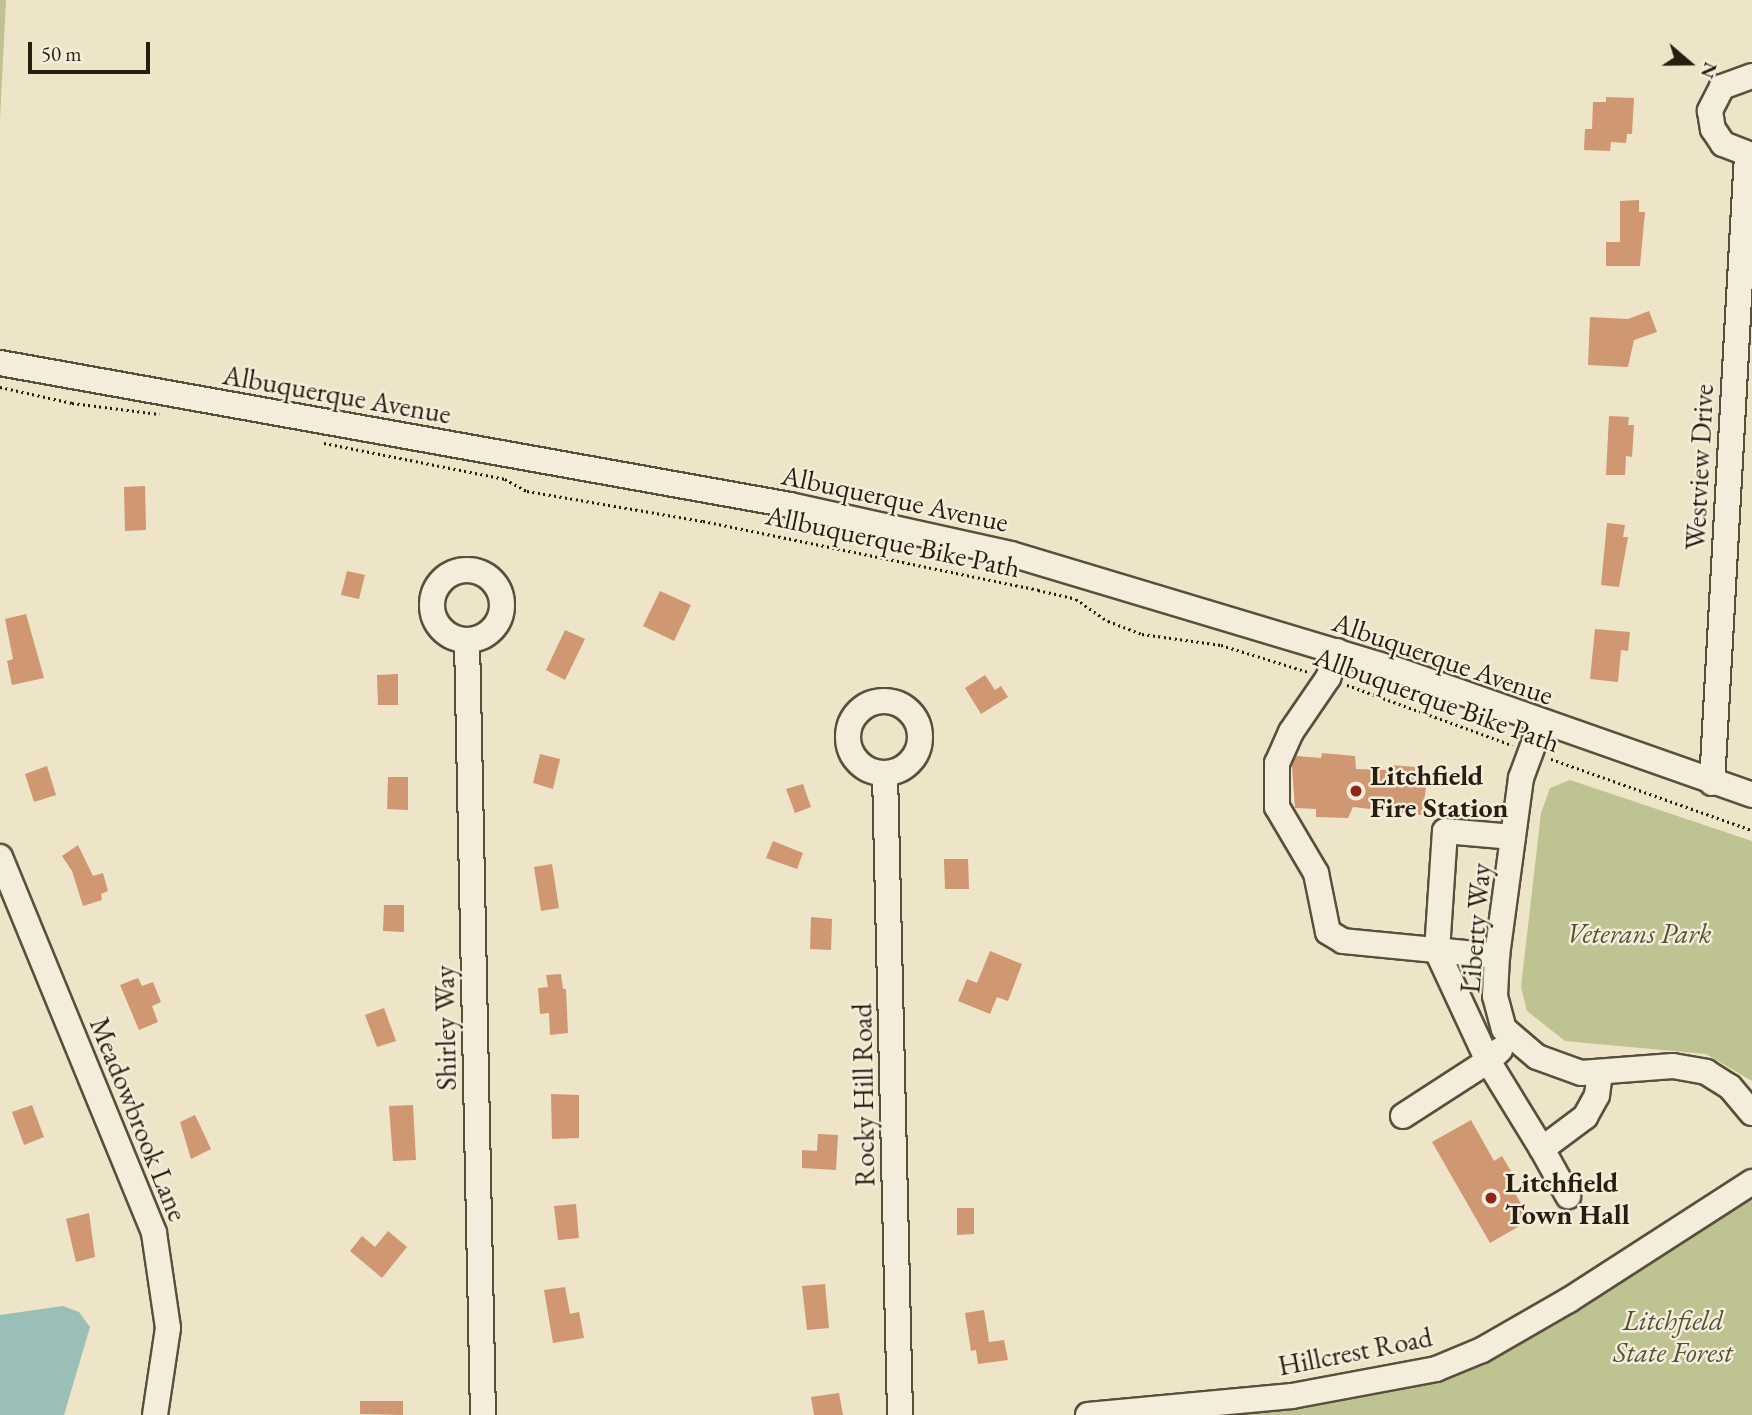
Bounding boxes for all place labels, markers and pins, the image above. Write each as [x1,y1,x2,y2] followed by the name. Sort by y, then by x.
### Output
[1370,758,1508,824] place label: Litchfield Fire Station
[1348,783,1364,799] marker: Litchfield Fire Station
[1505,1165,1630,1231] place label: Litchfield Town Hall
[1483,1190,1499,1206] marker: Litchfield Town Hall

